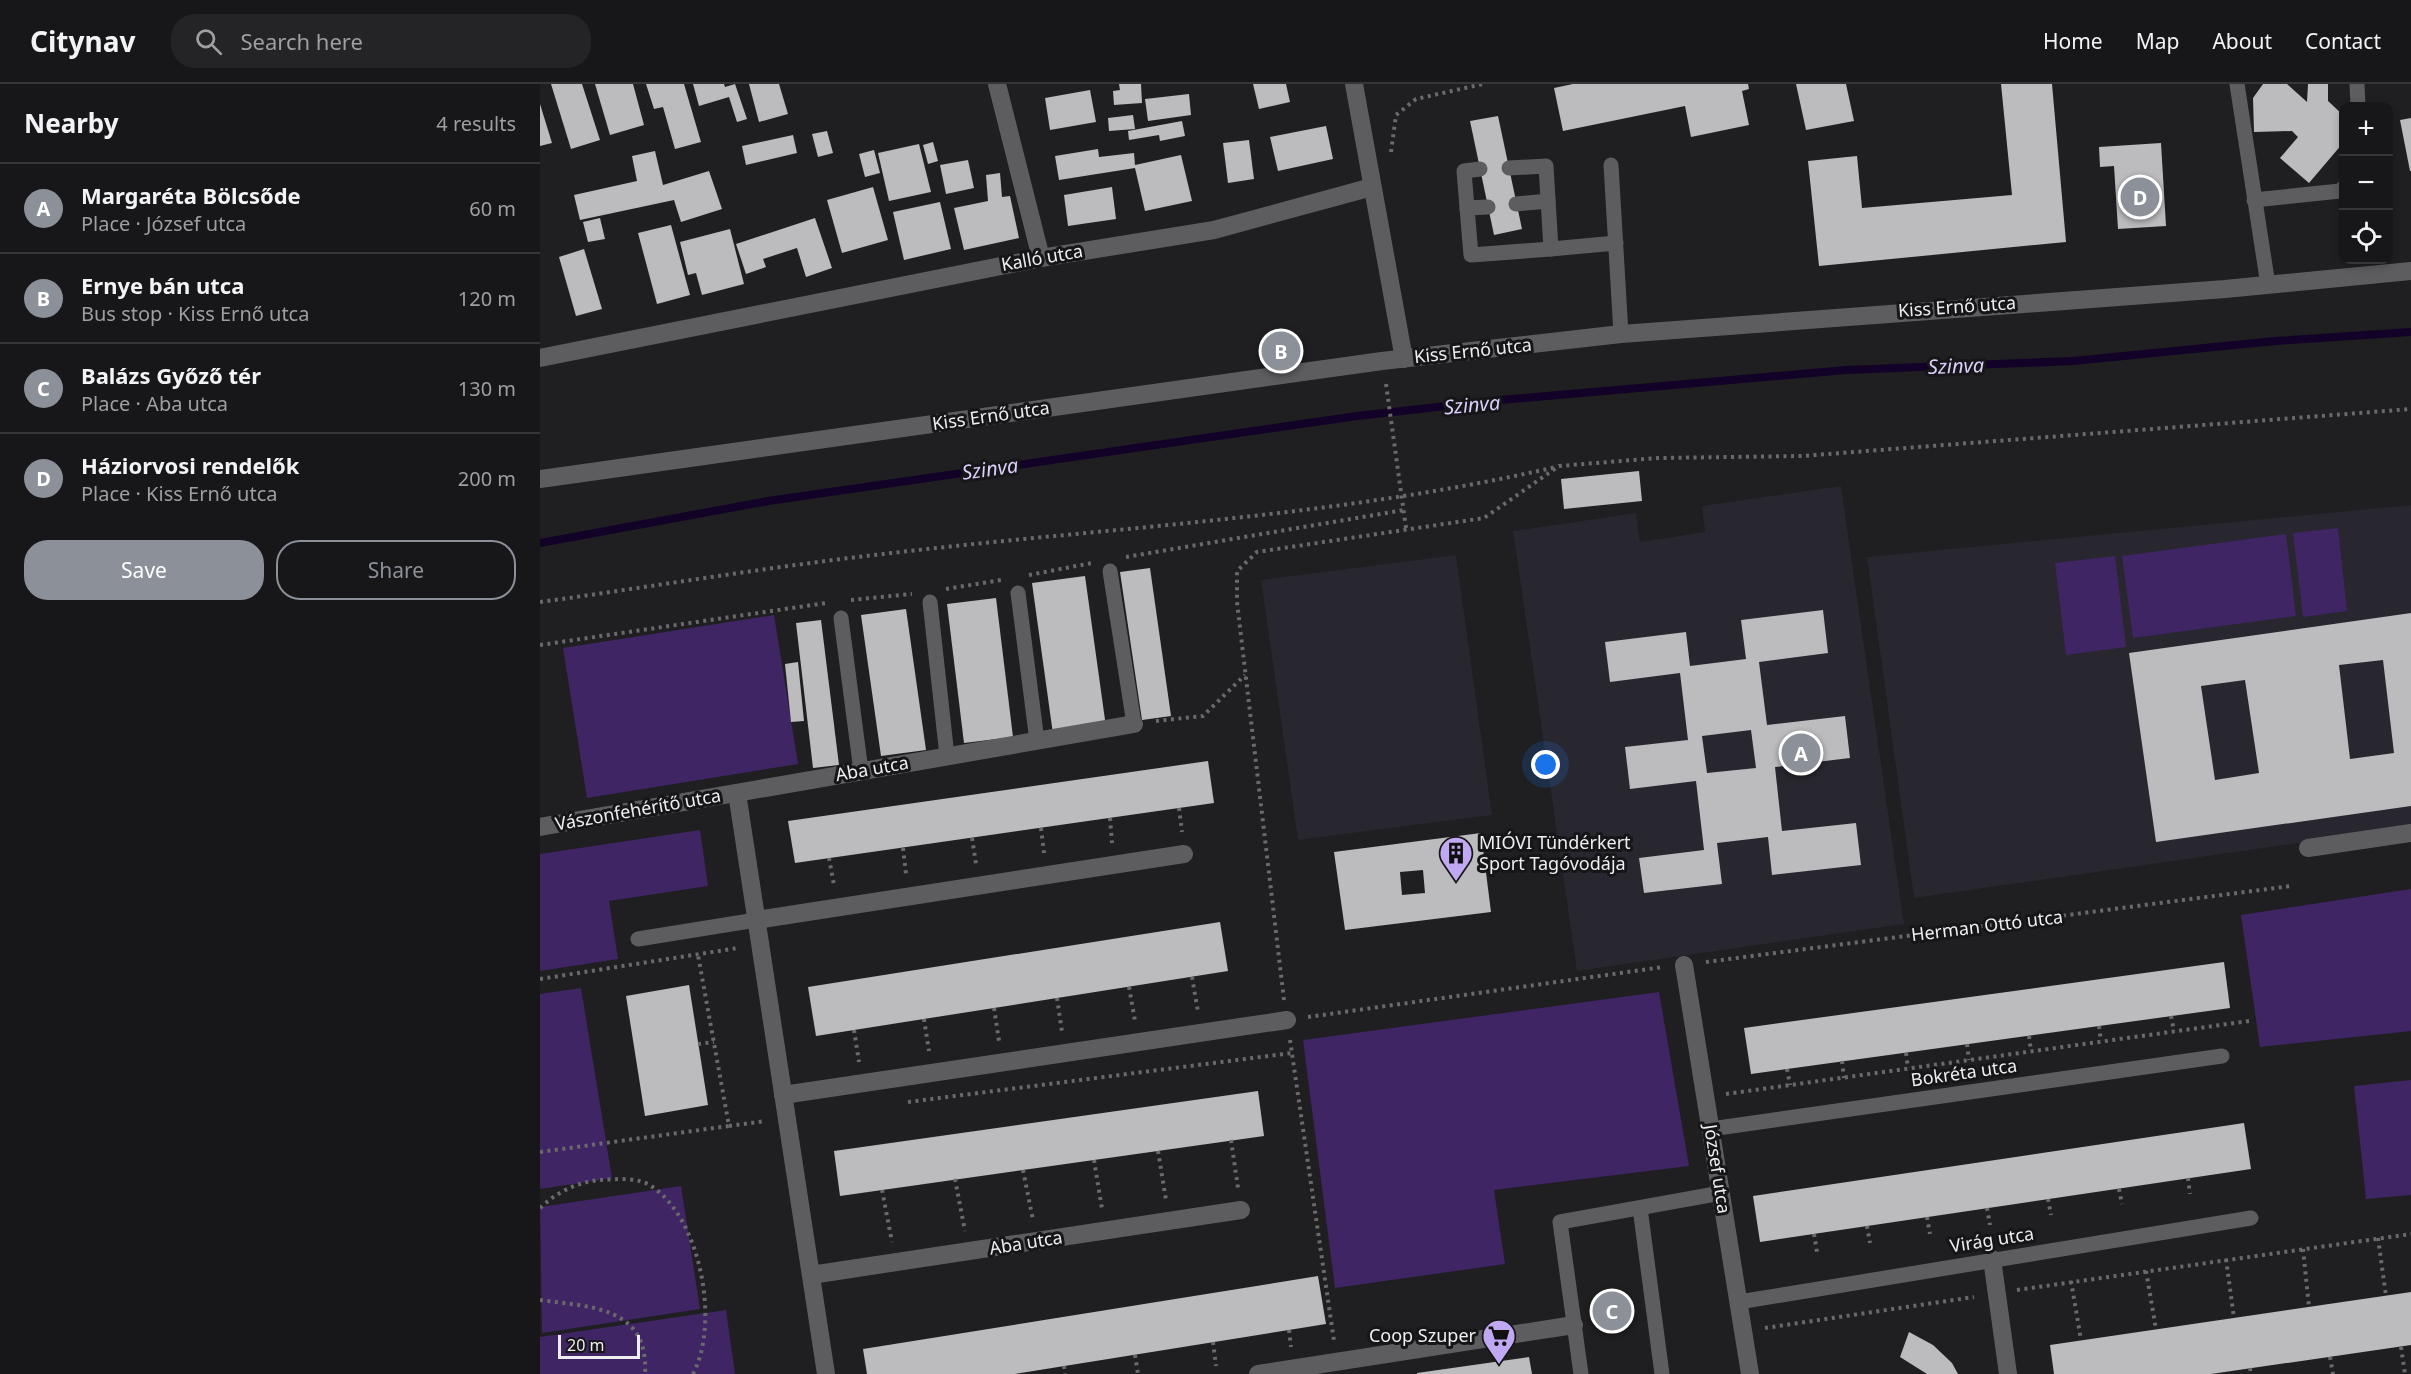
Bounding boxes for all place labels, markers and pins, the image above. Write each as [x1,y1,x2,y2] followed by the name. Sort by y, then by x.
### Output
[2120,174,2160,220] pin: D
[1262,328,1300,374] pin: B
[1782,730,1820,776] pin: A
[1479,830,1631,875] place label: MIÓVI Tündérkert Sport Tagóvodája
[1438,835,1474,882] building icon: MIÓVI Tündérkert Sport Tagóvodája
[1592,1288,1632,1334] pin: C
[1481,1318,1517,1365] supermarket icon: Coop Szuper
[1369,1323,1477,1347] place label: Coop Szuper

